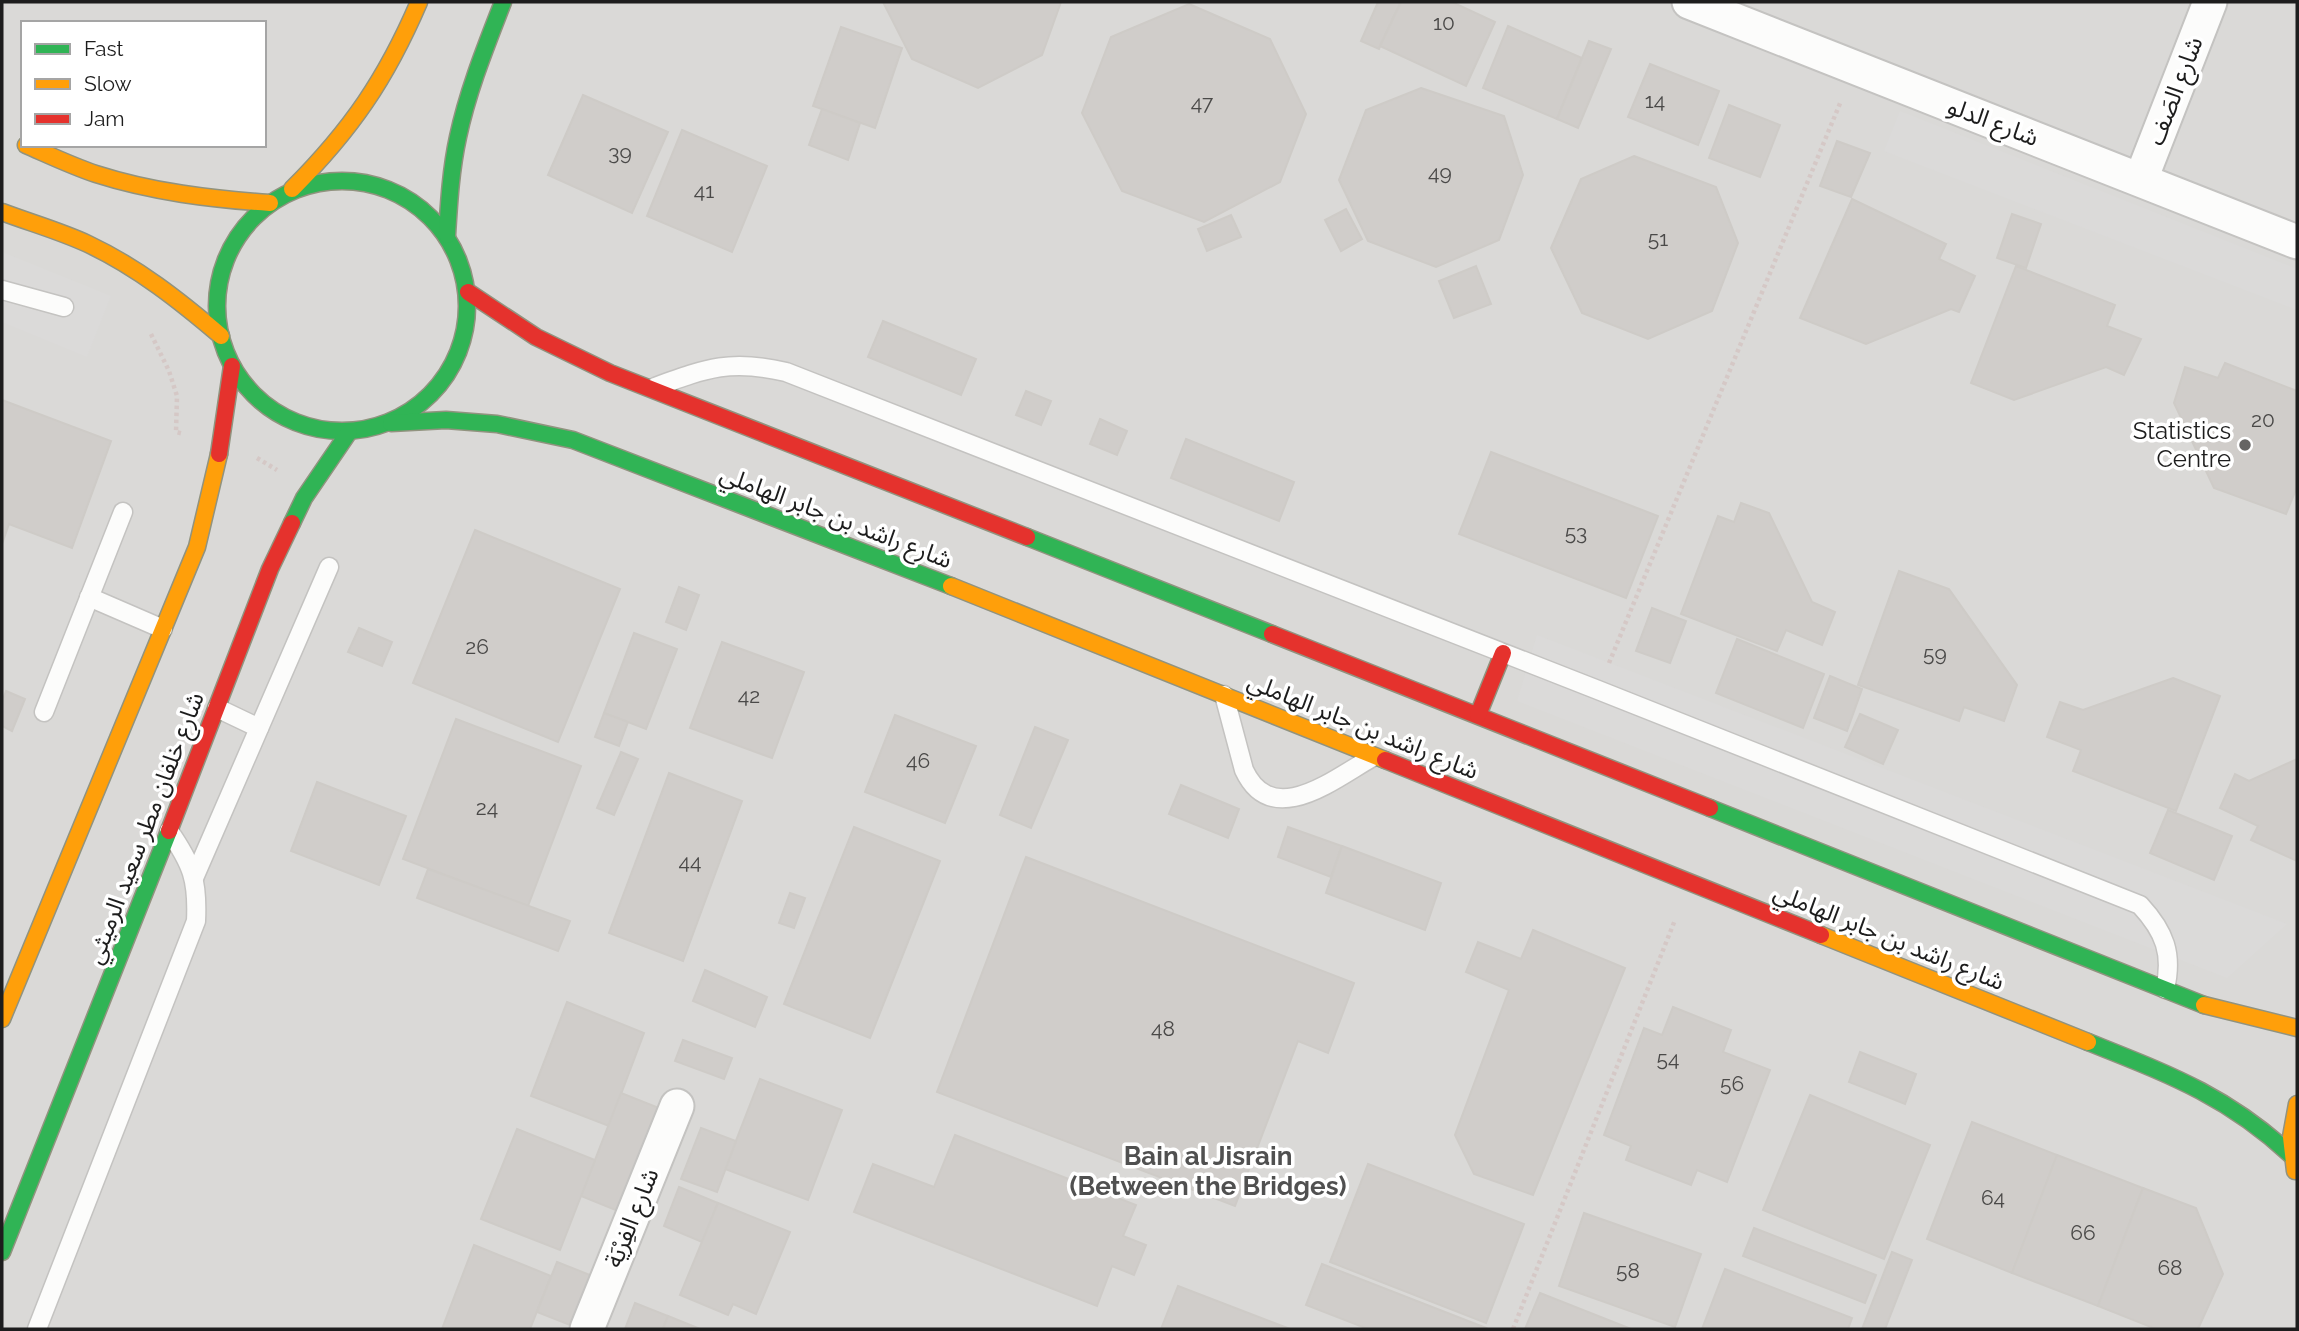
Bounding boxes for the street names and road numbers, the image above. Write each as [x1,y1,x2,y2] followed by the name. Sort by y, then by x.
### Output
[2141,32,2211,150] street label: شارع الصَف
[1942,91,2043,155] street label: شارع الدلو
[714,459,956,578] street label: شارع راشد بن جابر الهاملي
[1242,666,1483,789] street label: شارع راشد بن جابر الهاملي
[79,688,214,969] street label: شارع خلفان مطر سعيد الرميثي
[1768,877,2009,1000] street label: شارع راشد بن جابر الهاملي
[599,1164,667,1273] street label: شارع الفِرْيَة

